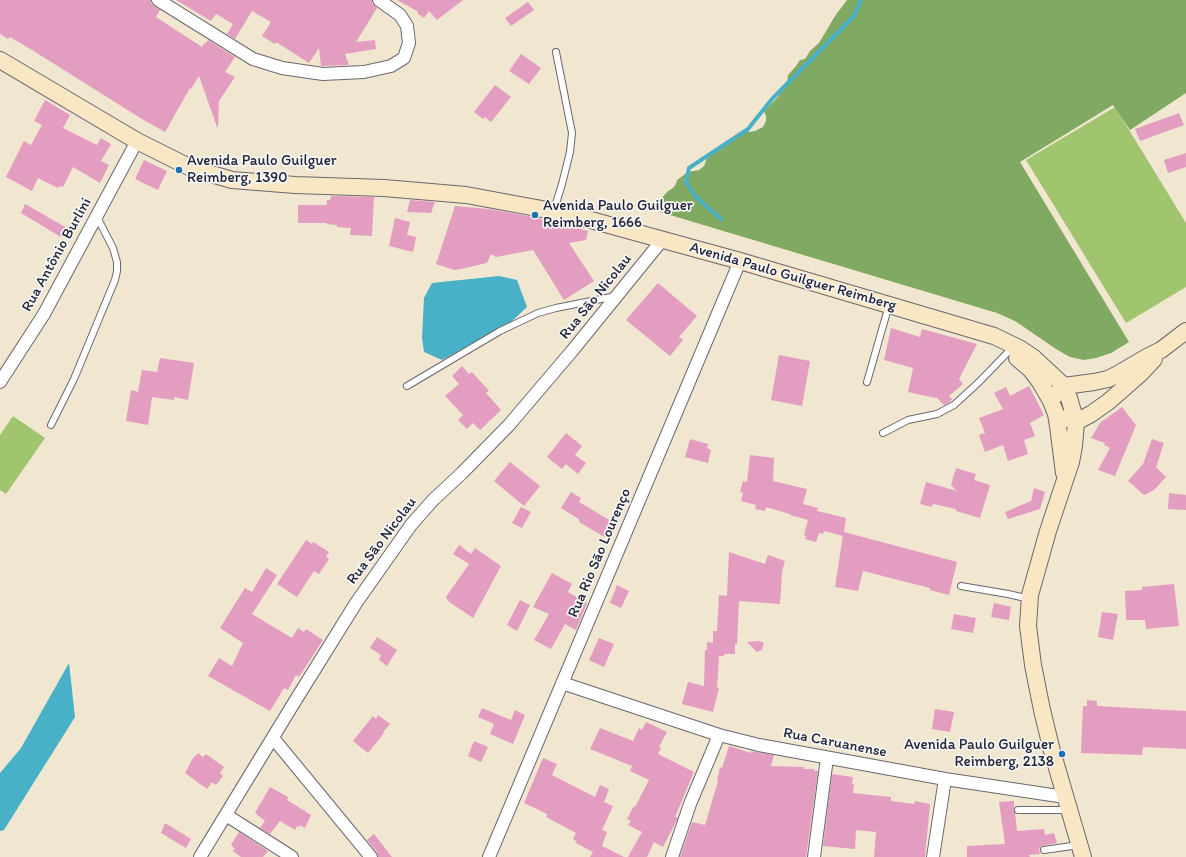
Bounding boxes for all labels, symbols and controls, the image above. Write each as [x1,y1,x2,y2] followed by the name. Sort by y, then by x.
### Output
[187,152,337,187] place label: Avenida Paulo Guilguer Reimberg, 1390
[174,165,184,175] marker: Avenida Paulo Guilguer Reimberg, 1390
[18,195,96,315] street label: Rua Antônio Burlini
[543,197,693,232] place label: Avenida Paulo Guilguer Reimberg, 1666
[530,210,540,220] marker: Avenida Paulo Guilguer Reimberg, 1666
[687,239,899,315] street label: Avenida Paulo Guilguer Reimberg
[556,251,636,343] street label: Rua São Nicolau
[565,486,635,620] street label: Rua Rio São Lourenço
[343,494,421,588] street label: Rua São Nicolau
[782,724,888,762] street label: Rua Caruanense
[904,736,1054,771] place label: Avenida Paulo Guilguer Reimberg, 2138
[1057,749,1067,759] marker: Avenida Paulo Guilguer Reimberg, 2138

